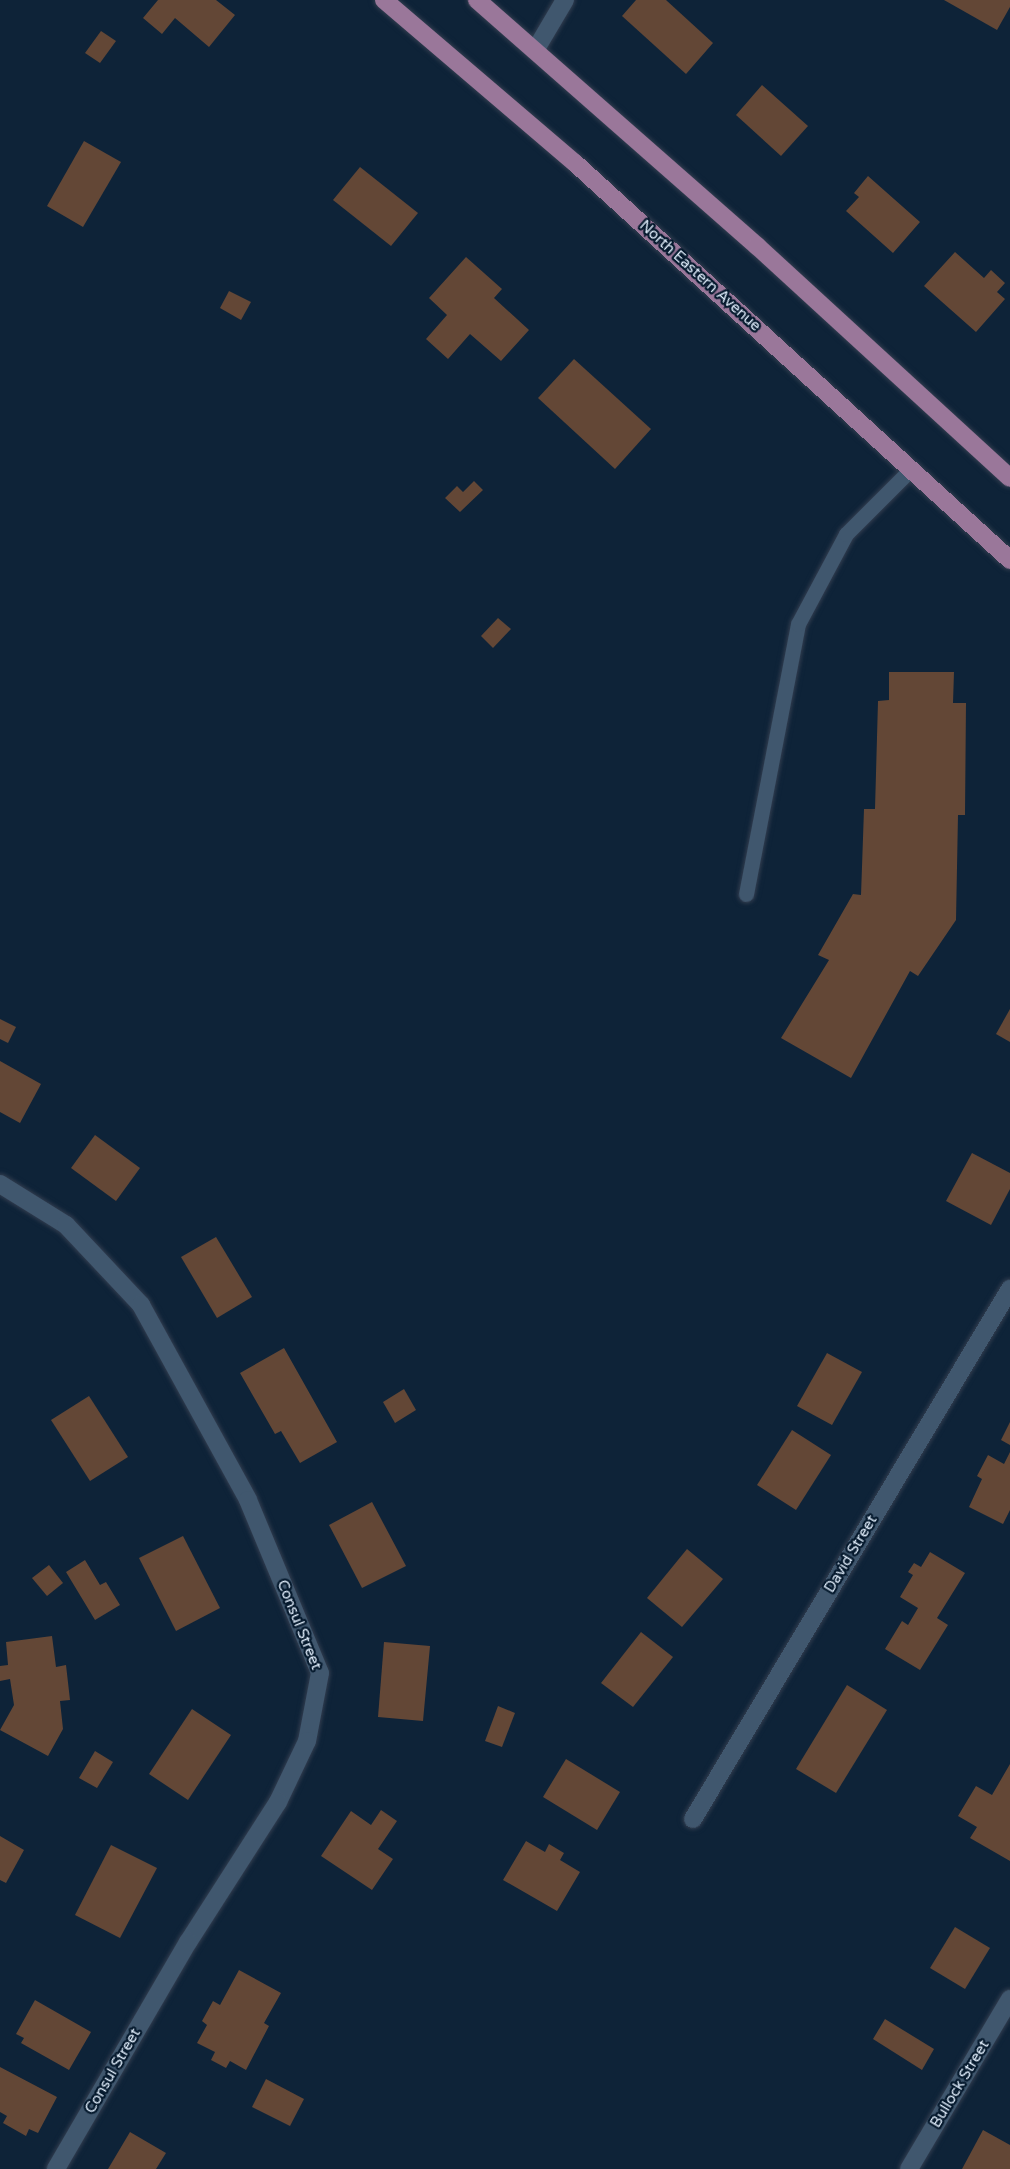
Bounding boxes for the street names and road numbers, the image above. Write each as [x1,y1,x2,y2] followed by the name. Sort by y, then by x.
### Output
[636,217,764,335] street label: North Eastern Avenue
[821,1512,881,1596] street label: David Street
[273,1577,325,1673] street label: Consul Street
[81,2025,145,2117] street label: Consul Street
[927,2037,993,2131] street label: Bullock Street

